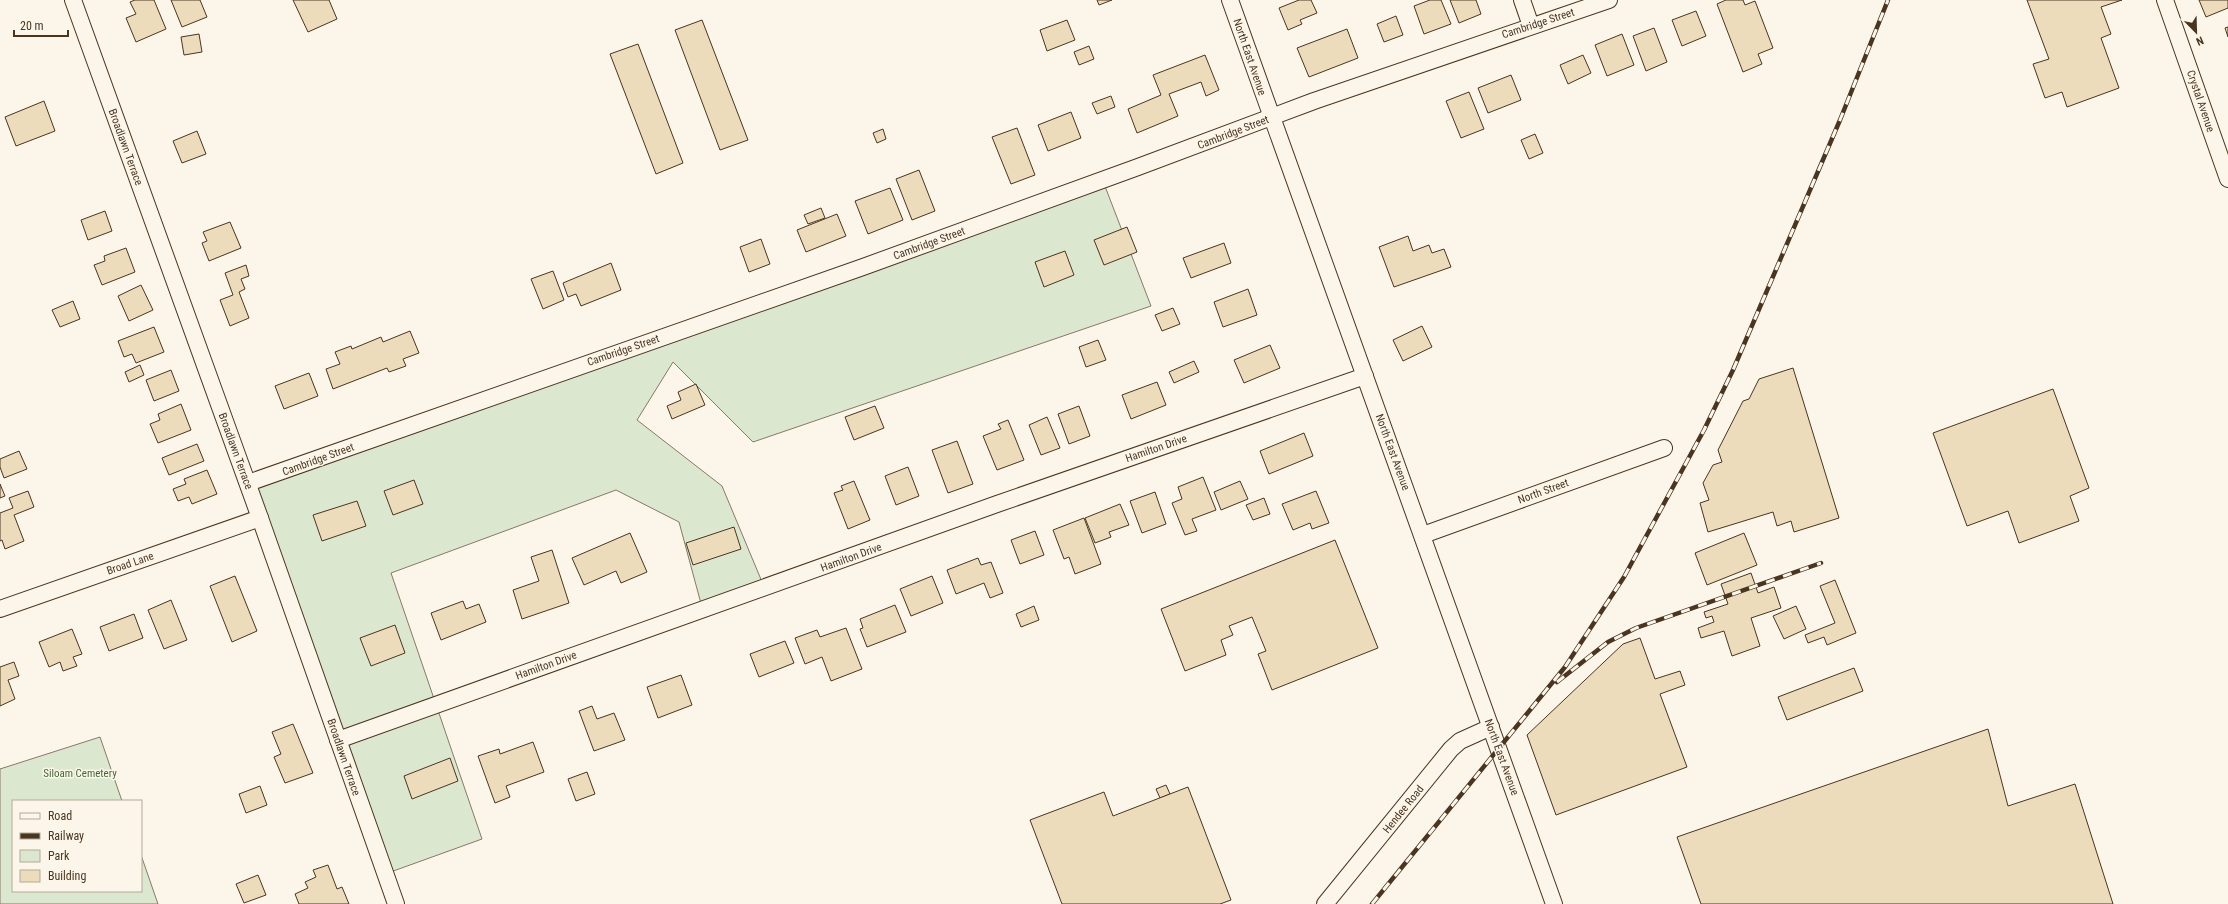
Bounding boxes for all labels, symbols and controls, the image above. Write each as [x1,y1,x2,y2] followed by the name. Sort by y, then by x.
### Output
[1500,6,1576,41] street label: Cambridge Street
[14,12,68,38] scale bar
[2176,12,2216,52] north arrow
[1230,17,1269,97] street label: North East Avenue
[20,19,44,33] text: 20 m
[2194,33,2205,48] text: N
[2184,69,2217,134] street label: Crystal Avenue
[106,107,145,187] street label: Broadlawn Terrace
[1196,113,1271,152] street label: Cambridge Street
[892,224,967,262] street label: Cambridge Street
[585,332,661,369] street label: Cambridge Street
[216,411,255,491] street label: Broadlawn Terrace
[1373,412,1412,492] street label: North East Avenue
[1124,432,1188,465] street label: Hamilton Drive
[281,440,356,478] street label: Cambridge Street
[1516,476,1570,507] street label: North Street
[819,540,883,575] street label: Hamilton Drive
[105,549,155,578] street label: Broad Lane
[514,648,578,683] street label: Hamilton Drive
[324,717,363,797] street label: Broadlawn Terrace
[1482,717,1521,797] street label: North East Avenue
[43,767,117,780] park label: Siloam Cemetery
[1380,783,1427,836] street label: Hendee Road
[12,800,142,892] legend
[48,809,72,823] text: Road
[48,829,84,843] text: Railway
[48,849,70,863] text: Park
[48,869,86,883] text: Building

